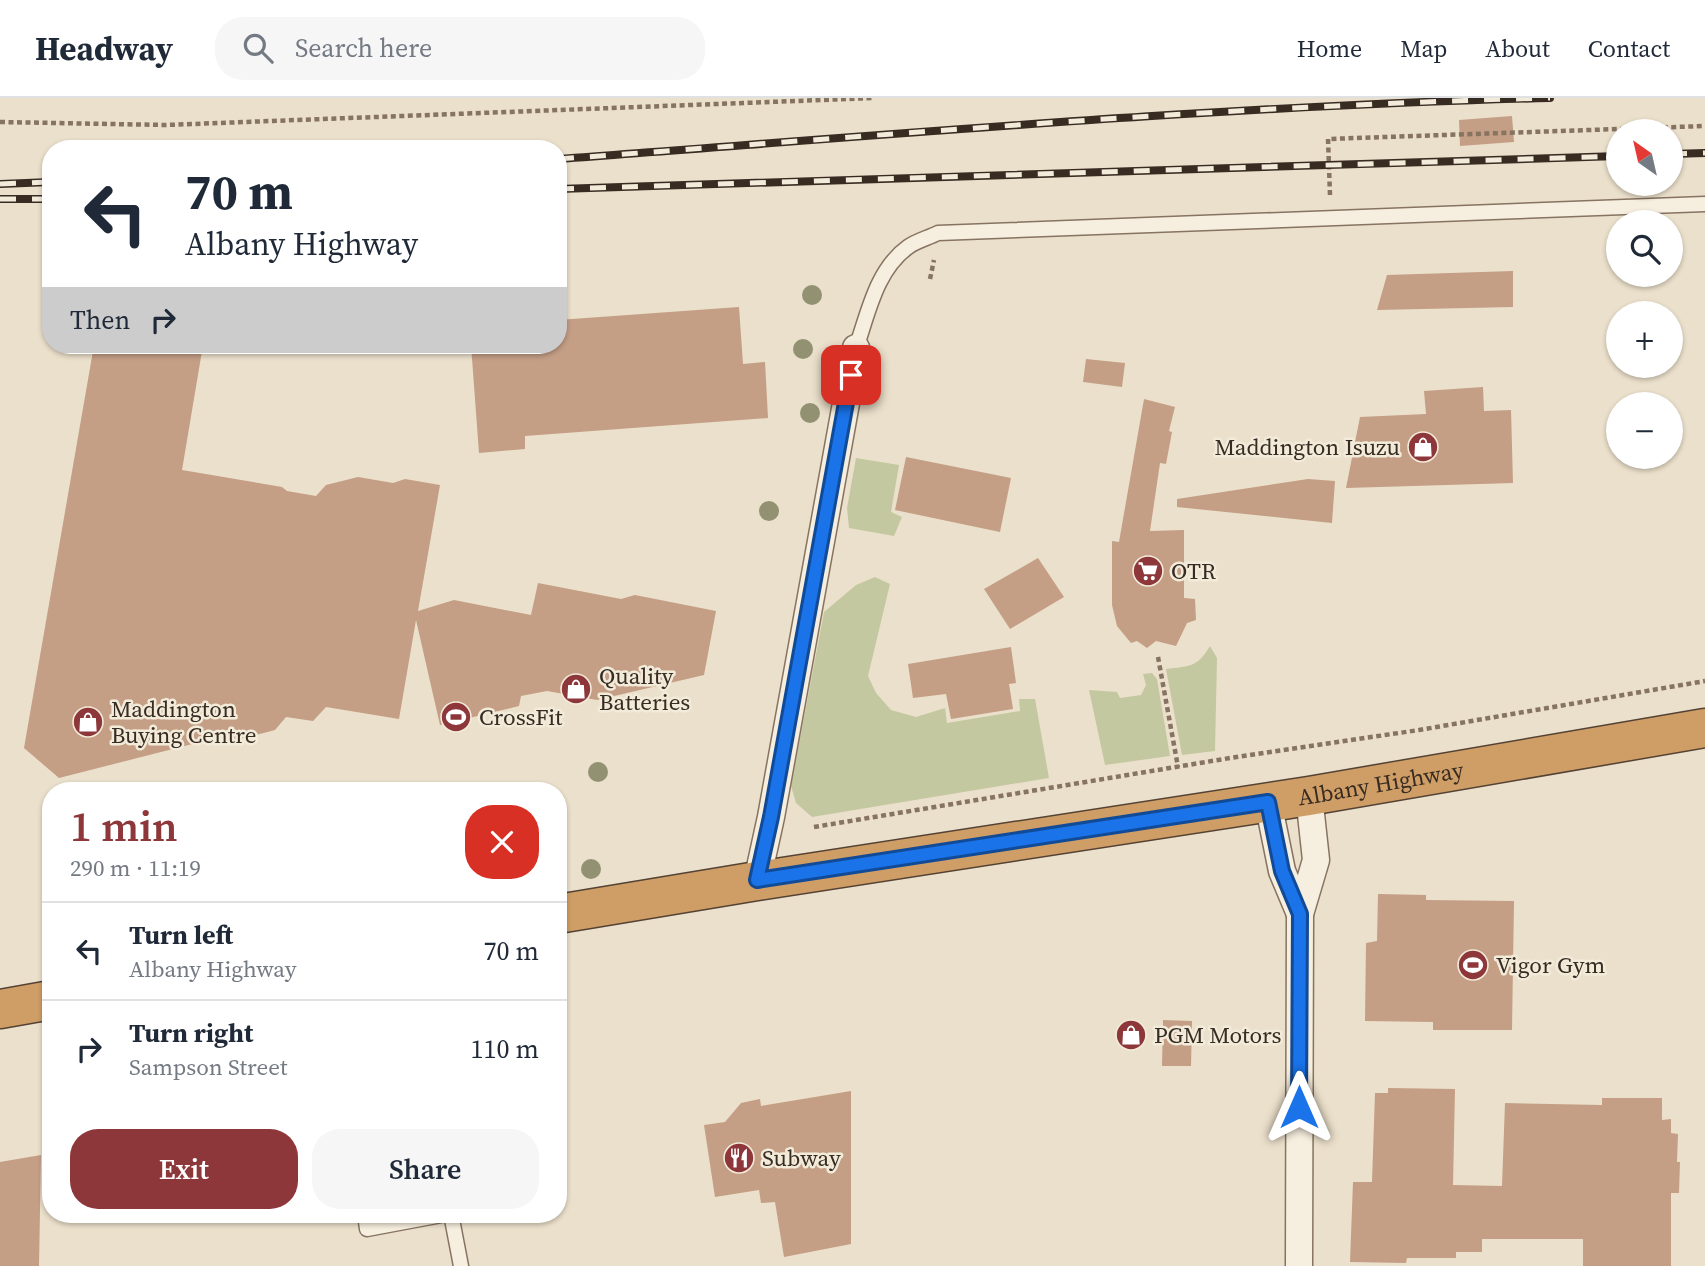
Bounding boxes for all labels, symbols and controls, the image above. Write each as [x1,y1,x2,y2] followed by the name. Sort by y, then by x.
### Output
[215,17,705,80] search box
[35,26,173,71] text: Headway
[239,29,277,67] icon: search
[295,30,432,66] text: Search here
[1297,32,1362,65] text: Home
[1400,32,1447,65] text: Map
[1485,32,1550,65] text: About
[1588,32,1670,65] text: Contact
[1606,119,1684,196] north arrow
[1606,119,1683,469] map controls
[185,158,293,225] text: 70 m
[70,168,161,259] icon: left
[1606,210,1683,287] button: search
[185,222,418,266] text: Albany Highway
[144,301,182,339] icon: right
[1606,301,1683,378] button: +
[70,302,130,338] text: Then
[821,345,881,405] pin
[832,356,870,394] icon: arrive
[1606,392,1683,469] button: −
[1406,430,1440,464] shop icon: Maddington Isuzu
[1214,431,1400,463] place label: Maddington Isuzu
[1131,554,1165,588] supermarket icon: OTR
[1171,555,1216,587] place label: OTR
[599,660,690,718] place label: Quality Batteries
[559,672,593,706] shop icon: Quality Batteries
[111,693,257,751] place label: Maddington Buying Centre
[439,700,473,734] sports icon: CrossFit
[479,701,563,733] place label: CrossFit
[71,705,105,739] shop icon: Maddington Buying Centre
[1296,754,1466,813] street label: Albany Highway
[70,797,178,855] text: 1 min
[465,805,539,879] button: close
[70,852,201,884] text: 290 m · 11:19
[129,917,233,953] text: Turn left
[70,932,108,970] icon: left
[484,933,539,969] text: 70 m
[1456,948,1490,982] sports icon: Vigor Gym
[1496,949,1606,981] place label: Vigor Gym
[129,953,297,985] text: Albany Highway
[129,1015,253,1051] text: Turn right
[1114,1018,1148,1052] shop icon: PGM Motors
[1154,1019,1282,1051] place label: PGM Motors
[70,1030,108,1068] icon: right
[471,1031,539,1067] text: 110 m
[129,1051,288,1083] text: Sampson Street
[1262,1070,1336,1144] position arrow
[70,1129,298,1209] button: Exit
[312,1129,539,1209] button: Share
[722,1141,756,1175] restaurant icon: Subway
[762,1142,841,1174] place label: Subway

